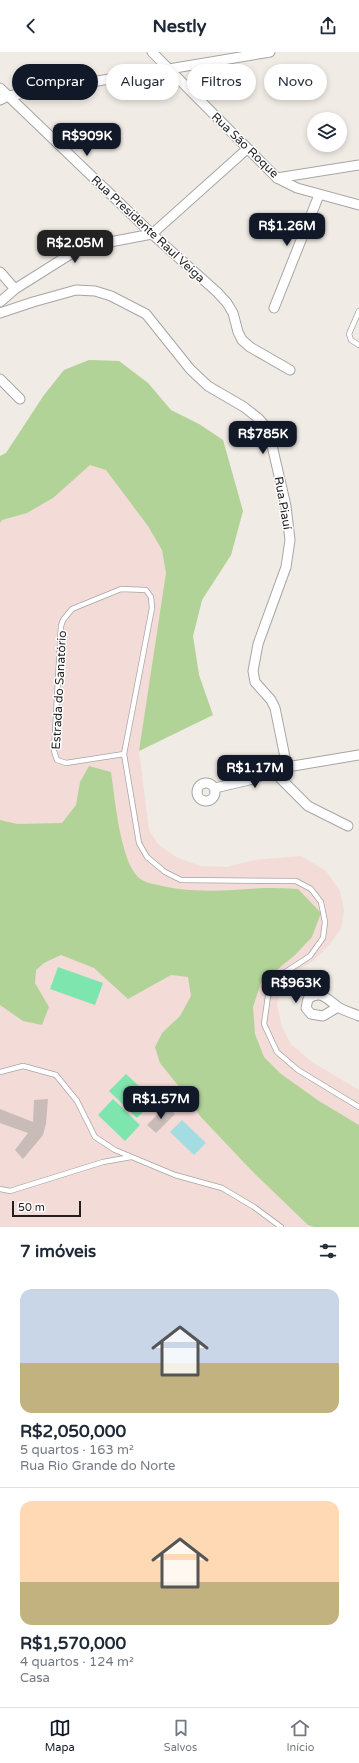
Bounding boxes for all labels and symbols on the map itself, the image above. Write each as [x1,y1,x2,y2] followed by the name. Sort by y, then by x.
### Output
[209,109,282,181] street label: Rua São Roque
[54,123,120,157] pin: R$909K
[88,173,208,285] street label: Rua Presidente Raul Veiga
[250,213,324,247] pin: R$1.26M
[38,230,112,264] pin: R$2.05M
[230,421,296,455] pin: R$785K
[271,475,295,531] street label: Rua Piauí
[49,630,69,750] street label: Estrada do Sanatório
[218,755,292,789] pin: R$1.17M
[263,970,329,1004] pin: R$963K
[124,1086,198,1120] pin: R$1.57M
[12,1199,81,1218] scale bar

